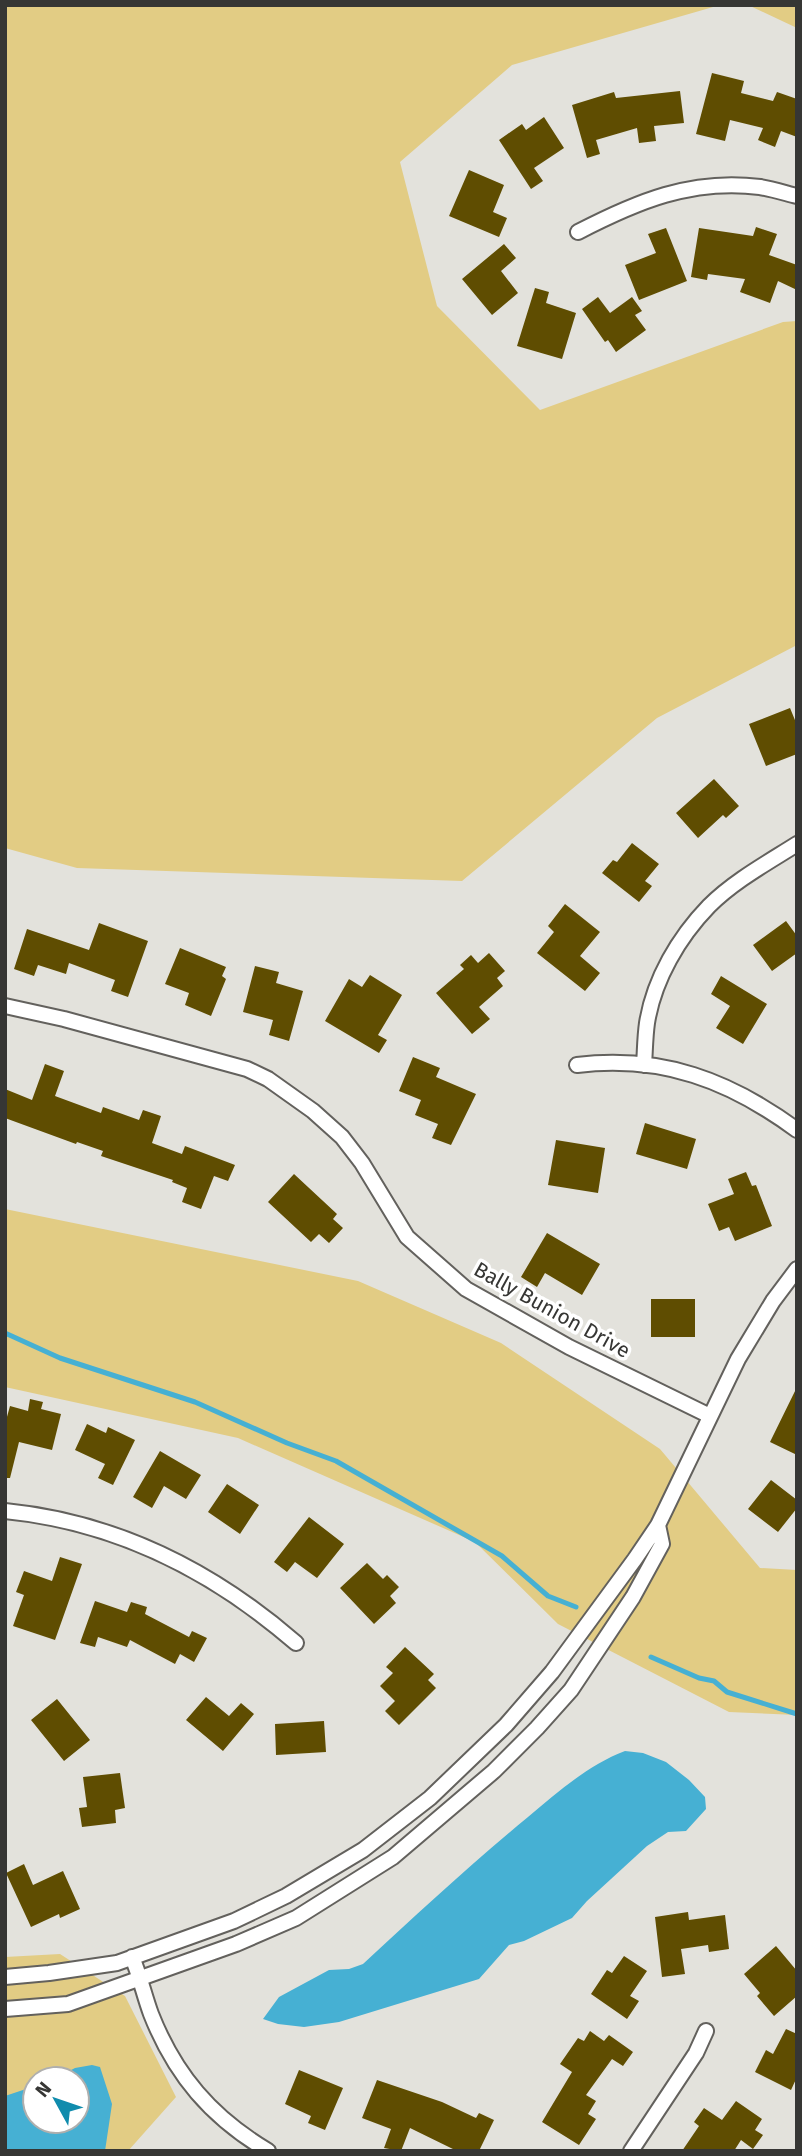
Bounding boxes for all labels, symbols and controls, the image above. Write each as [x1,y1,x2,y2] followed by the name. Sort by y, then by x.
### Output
[469,1256,635,1364] street label: Bally Bunion Drive
[21,2065,91,2135] north arrow
[30,2077,56,2102] text: N

